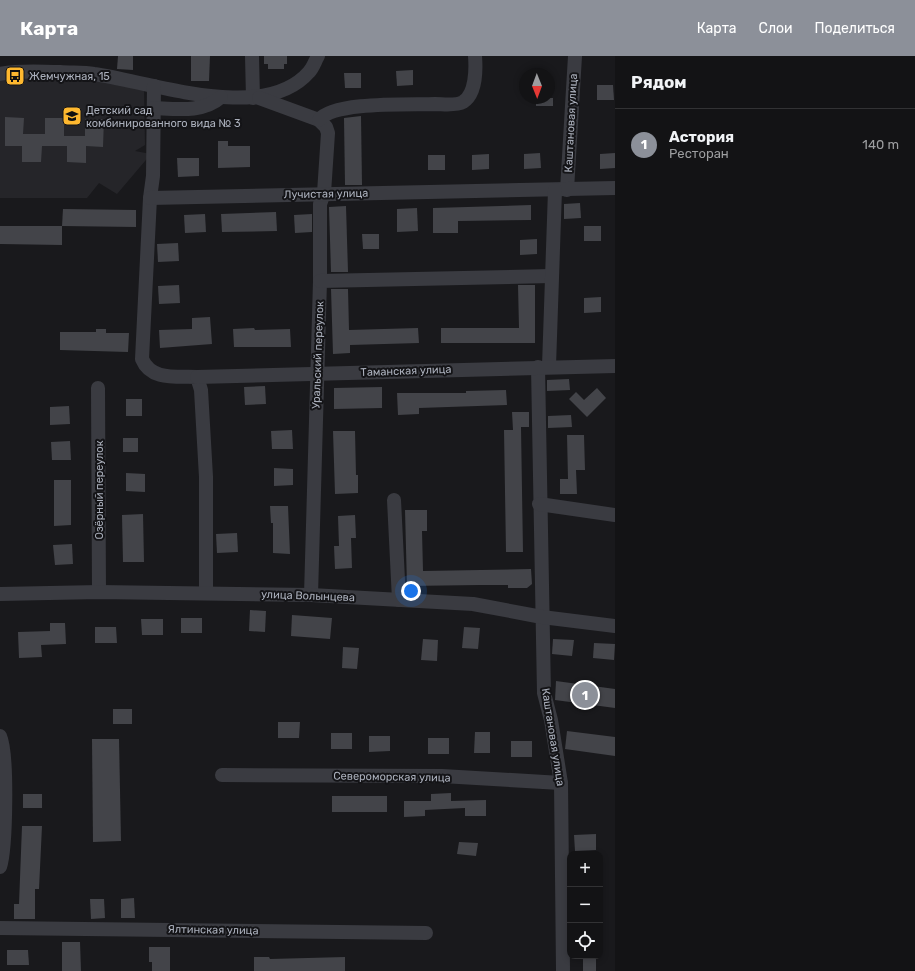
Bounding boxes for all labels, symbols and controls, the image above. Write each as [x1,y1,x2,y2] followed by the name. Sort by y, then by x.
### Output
[20,17,78,40] text: Карта
[697,20,737,37] text: Карта
[759,20,793,37] text: Слои
[815,20,895,37] text: Поделиться
[4,65,26,87] bus stop icon: Жемчужная, 15
[519,68,555,104] north arrow
[29,70,110,83] place label: Жемчужная, 15
[631,72,687,92] text: Рядом
[562,73,580,173] street label: Каштановая улица
[86,104,241,130] place label: Детский сад комбинированного вида № 3
[61,105,83,127] school or university icon: Детский сад комбинированного вида № 3
[669,128,734,146] text: Астория
[641,137,647,152] text: 1
[862,137,899,152] text: 140 m
[669,146,729,161] text: Ресторан
[284,187,368,201] street label: Лучистая улица
[310,301,326,409] street label: Уральский переулок
[360,363,452,379] street label: Таманская улица
[93,440,106,540] street label: Озёрный переулок
[401,581,421,601] your location
[261,588,355,604] street label: улица Волынцева
[572,680,598,710] pin: 1
[539,687,567,787] street label: Каштановая улица
[333,769,451,785] street label: Североморская улица
[567,851,603,959] map controls
[567,851,603,887] button: +
[567,887,603,923] button: −
[167,923,259,937] street label: Ялтинская улица
[567,923,603,959] button: locate

